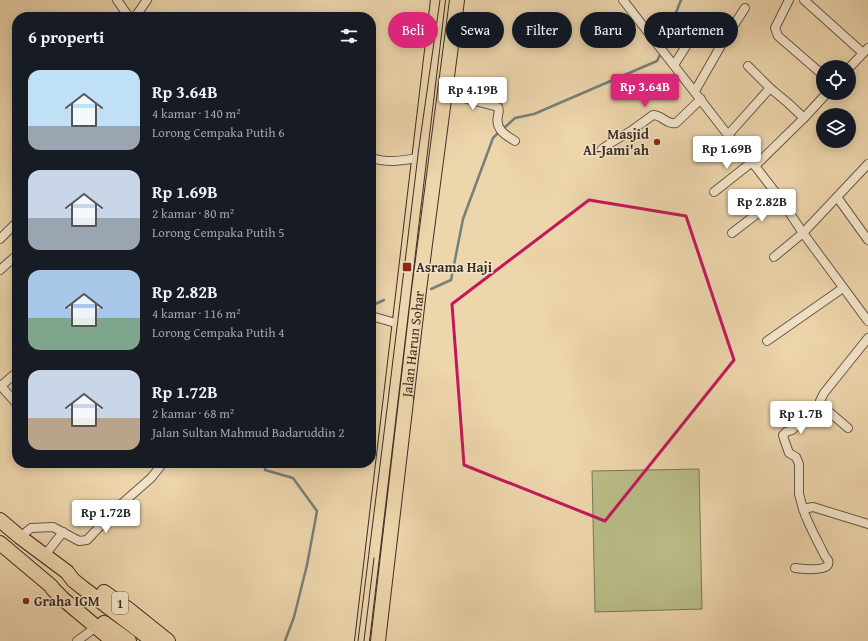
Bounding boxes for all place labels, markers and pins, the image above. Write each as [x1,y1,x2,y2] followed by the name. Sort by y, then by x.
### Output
[604,74,686,108] pin: Rp 3.64B
[432,77,514,111] pin: Rp 4.19B
[583,124,650,160] place label: Masjid Al-Jami'ah
[686,136,768,170] pin: Rp 1.69B
[652,137,662,147] marker: Masjid Al-Jami'ah
[721,189,803,223] pin: Rp 2.82B
[416,257,493,277] place label: Asrama Haji
[401,261,413,273] marker: Asrama Haji
[764,401,838,435] pin: Rp 1.7B
[65,500,147,534] pin: Rp 1.72B
[34,591,100,611] place label: Graha IGM
[21,596,31,606] marker: Graha IGM

